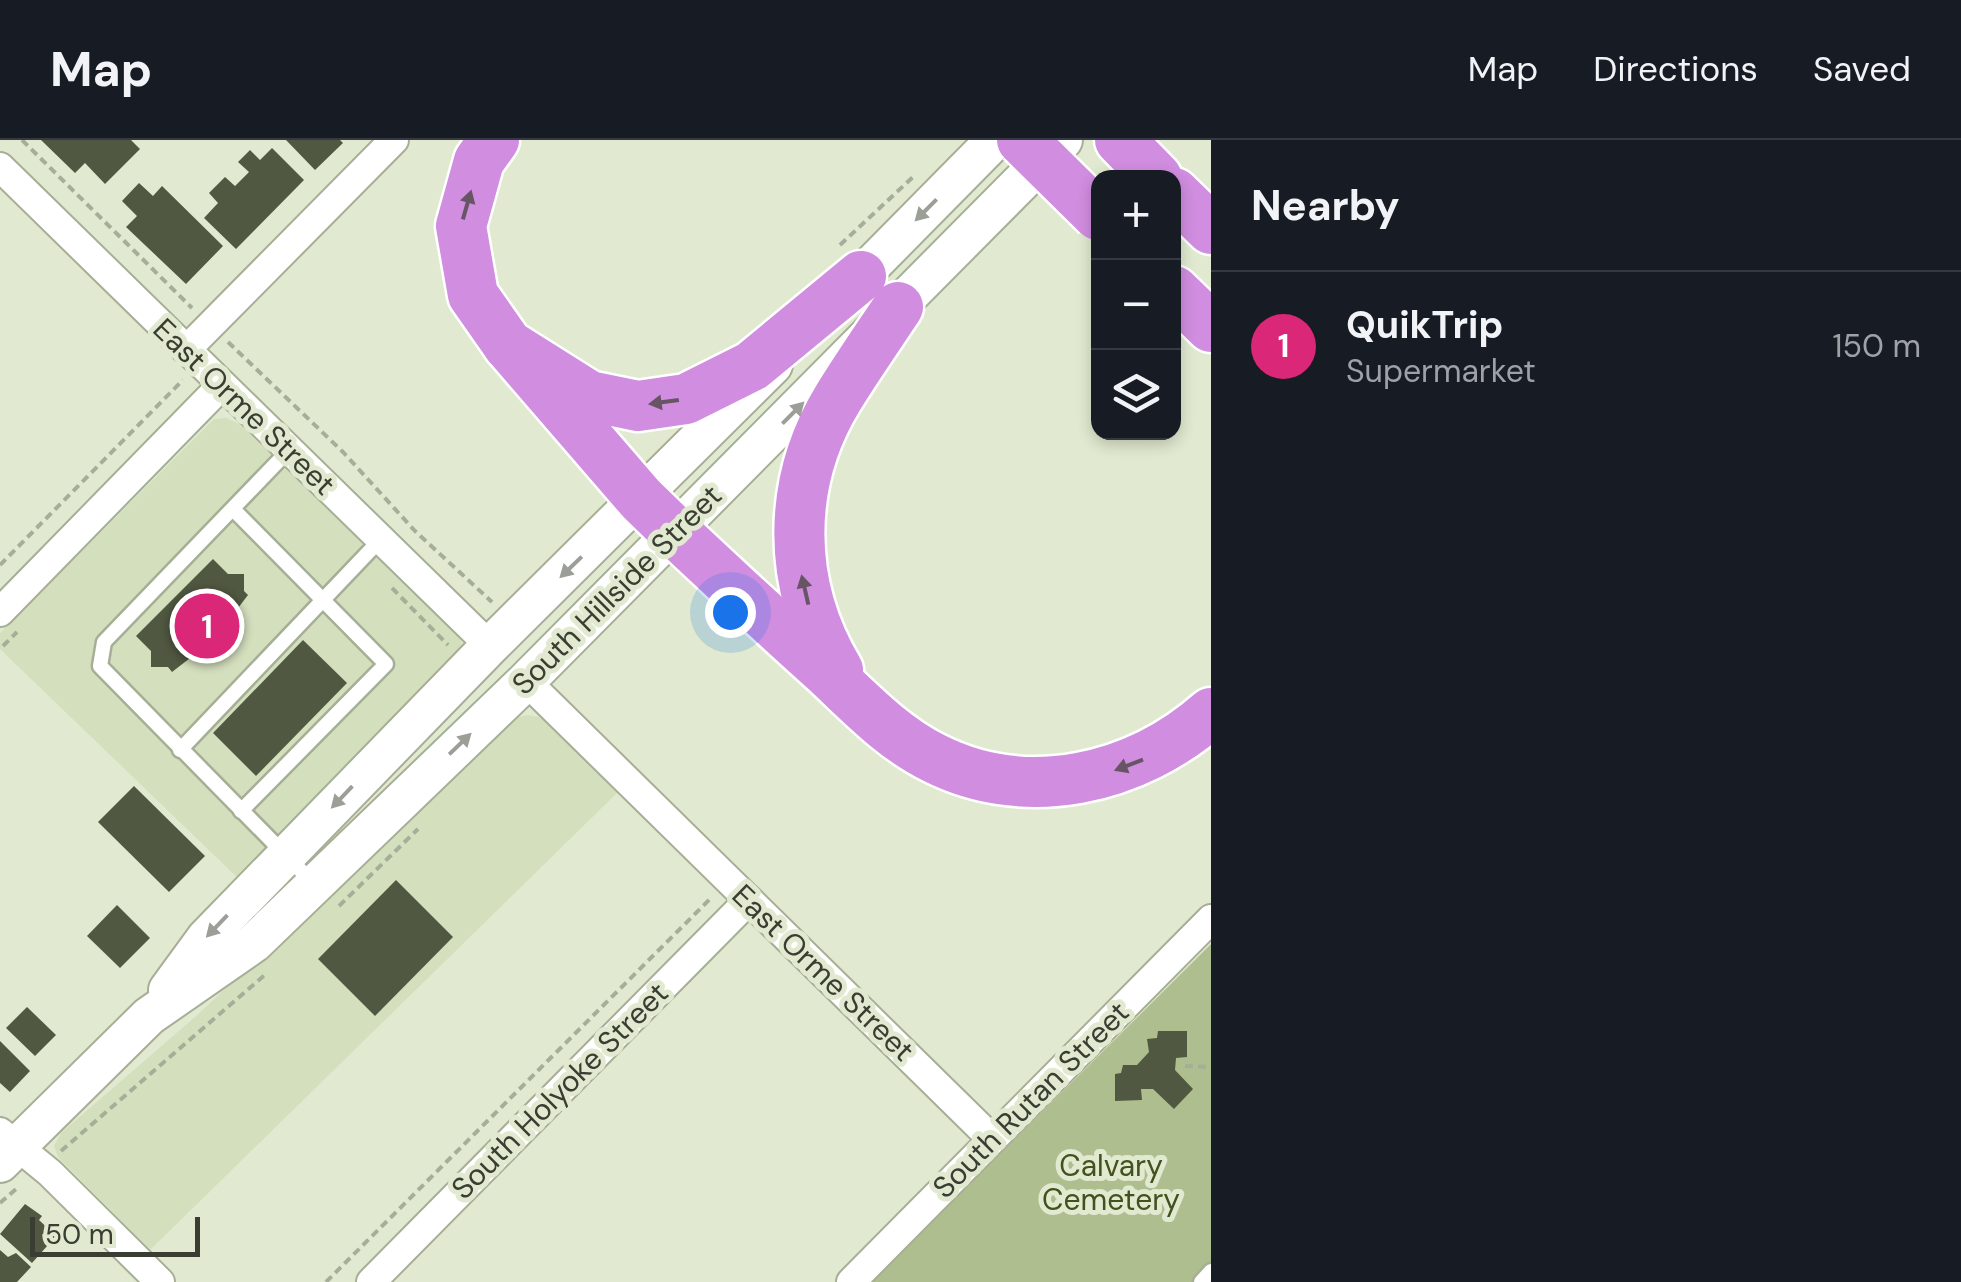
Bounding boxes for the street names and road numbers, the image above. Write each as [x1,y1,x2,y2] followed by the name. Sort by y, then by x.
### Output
[145,310,344,504] street label: East Orme Street
[503,476,730,703] street label: South Hillside Street
[724,876,923,1070] street label: East Orme Street
[443,974,676,1207] street label: South Holyoke Street
[924,993,1137,1206] street label: South Rutan Street

